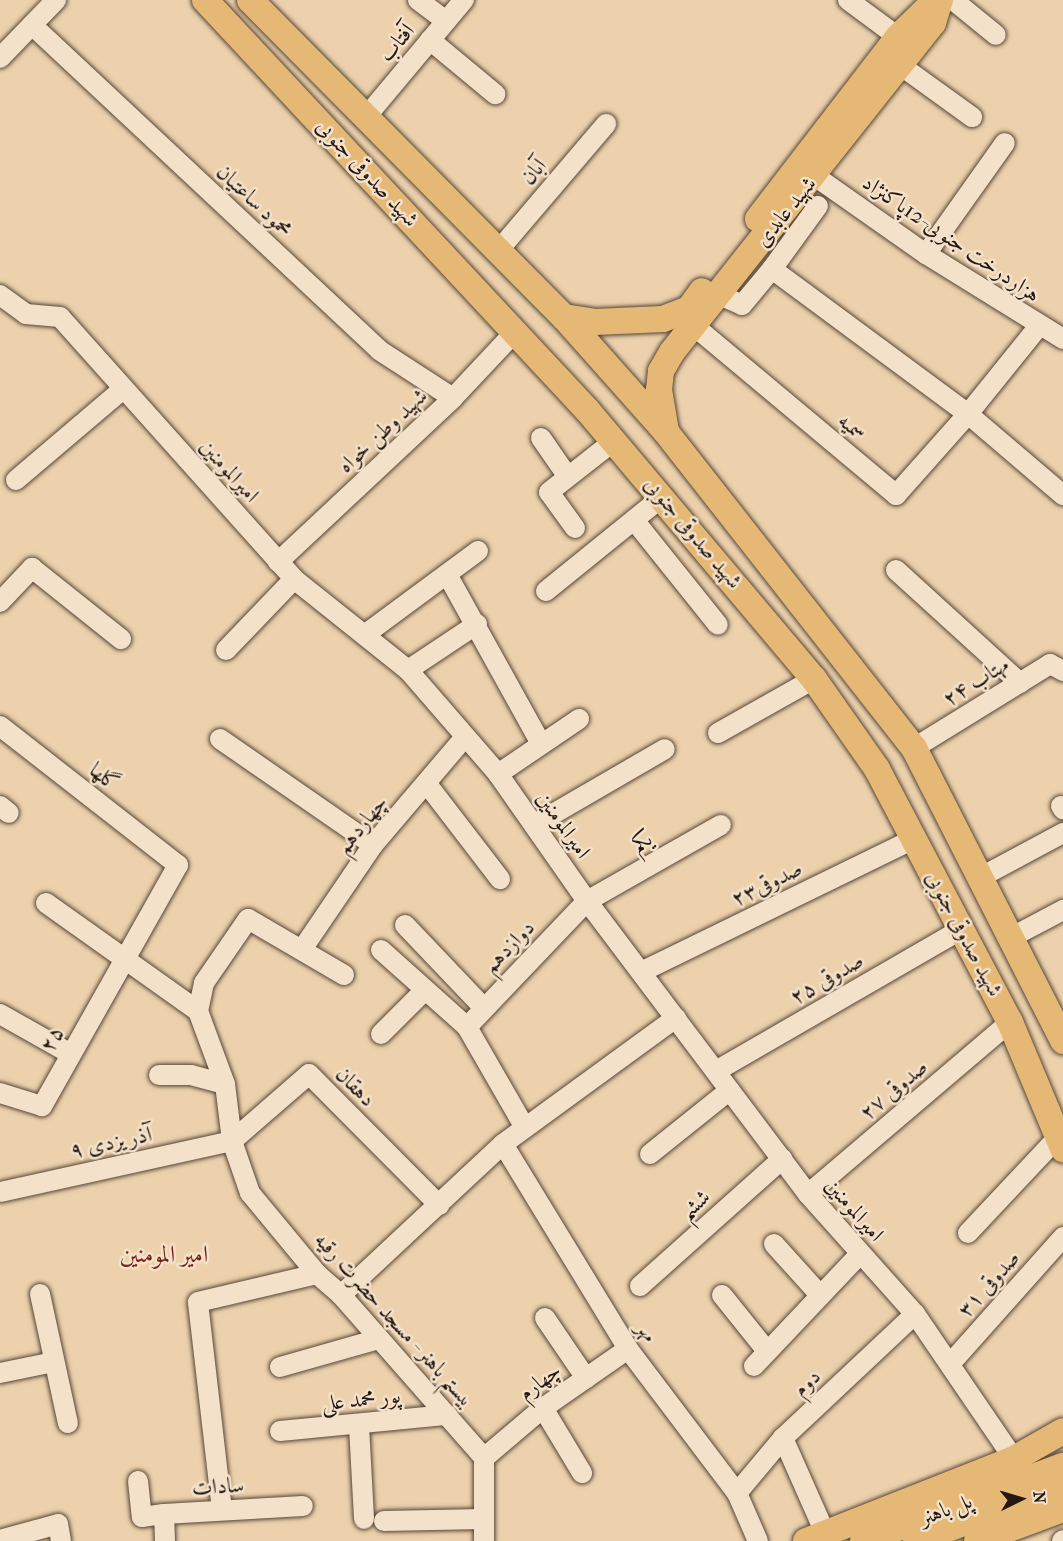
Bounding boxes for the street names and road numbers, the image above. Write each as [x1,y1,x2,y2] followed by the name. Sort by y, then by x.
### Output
[373,18,421,68] street label: آفتاب
[310,113,424,233] street label: شهید صدوقی جنوبی
[515,153,553,191] street label: آبان
[210,159,298,243] street label: محمود ساعتیان
[857,170,1045,308] street label: هزاردرخت جنوبی-12پاکنژاد
[750,171,822,253] street label: شهید عابدی
[333,383,433,479] street label: شهید وطن خواه
[832,408,872,446] street label: سمیه
[194,434,264,508] street label: امیرالمومنین
[638,472,748,594] street label: شهید صدوقی جنوبی
[938,652,1014,712] street label: مهتاب ۲۴
[84,757,124,797] street label: گلها
[530,786,596,864] street label: امیرالمومنین
[330,790,394,860] street label: چهاردهم
[627,826,657,858] street label: یکم
[727,855,807,913] street label: صدوقی۲۳
[920,867,1008,1001] street label: شهید صدوقی جنوبی
[477,915,541,979] street label: دوازدهم
[785,947,869,1011] street label: صدوقی ۲۵
[34,1021,70,1057] street label: ۲۵
[855,1054,933,1126] street label: صدوقی ۲۷
[329,1061,381,1113] street label: دهقان
[68,1121,154,1165] street label: آذر یزدی ۹
[819,1173,889,1247] street label: امیرالمومنین
[674,1184,716,1226] street label: ششم
[309,1227,479,1413] street label: بیستم باهنر - مسجد حضرت رقیه
[952,1245,1026,1323] street label: صدوقی ۳۱
[631,1317,663,1347] street label: مهر
[513,1357,567,1407] street label: چهارم
[788,1364,826,1402] street label: دوم
[320,1383,402,1417] street label: پور محمد علی
[191,1472,245,1502] street label: سادات
[916,1488,976,1532] street label: پل باهنر

